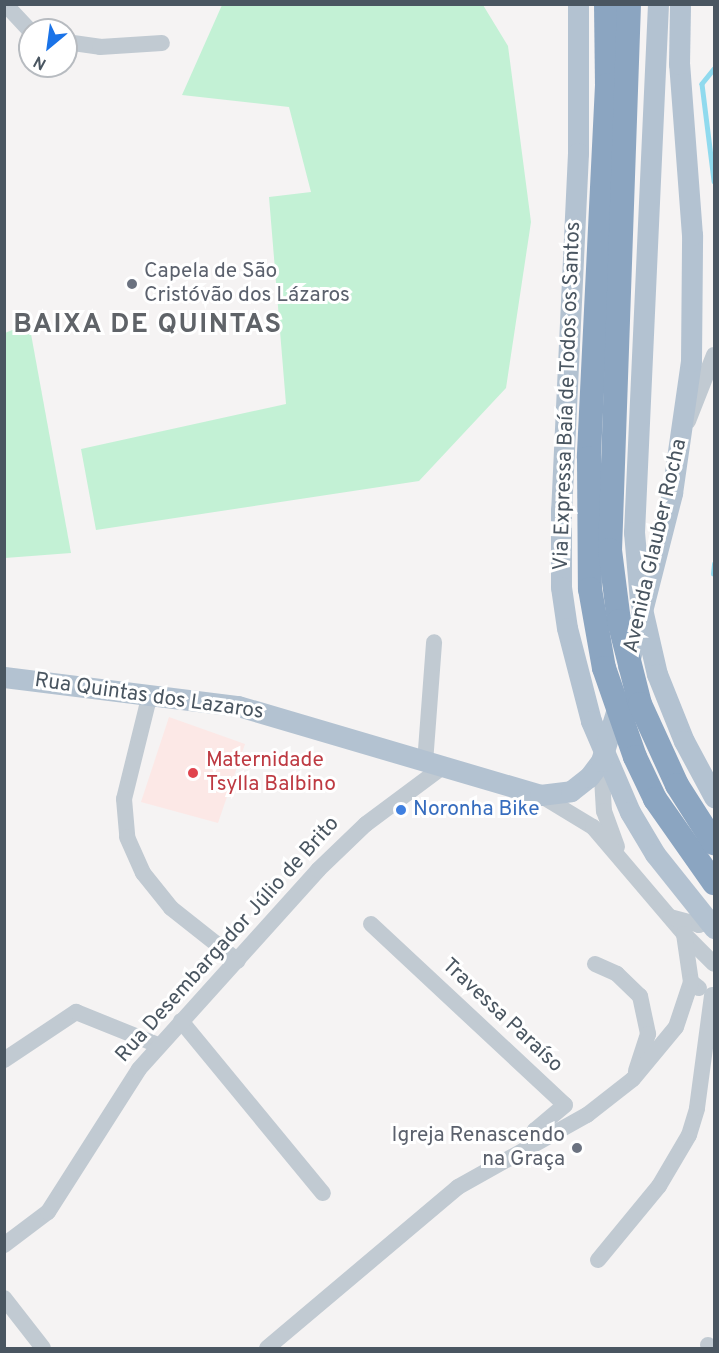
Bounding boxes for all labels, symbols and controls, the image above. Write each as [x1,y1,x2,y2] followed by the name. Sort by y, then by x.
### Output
[18,18,78,78] north arrow
[30,50,50,74] text: N
[549,221,587,571] street label: Via Expressa Baía de Todos os Santos
[144,259,350,309] place label: Capela de São Cristóvão dos Lázaros
[125,277,139,291] marker: Capela de São Cristóvão dos Lázaros
[13,310,283,342] district label: BAIXA DE QUINTAS
[619,437,693,655] street label: Avenida Glauber Rocha
[33,668,265,726] street label: Rua Quintas dos Lazaros
[206,748,336,798] place label: Maternidade Tsylla Balbino
[184,764,202,782] marker: Maternidade Tsylla Balbino
[413,797,539,823] place label: Noronha Bike
[394,803,408,817] marker: Noronha Bike
[111,812,345,1068] street label: Rua Desembargador Júlio de Brito
[436,954,568,1078] street label: Travessa Paraíso
[391,1123,565,1173] place label: Igreja Renascendo na Graça
[570,1141,584,1155] marker: Igreja Renascendo na Graça

